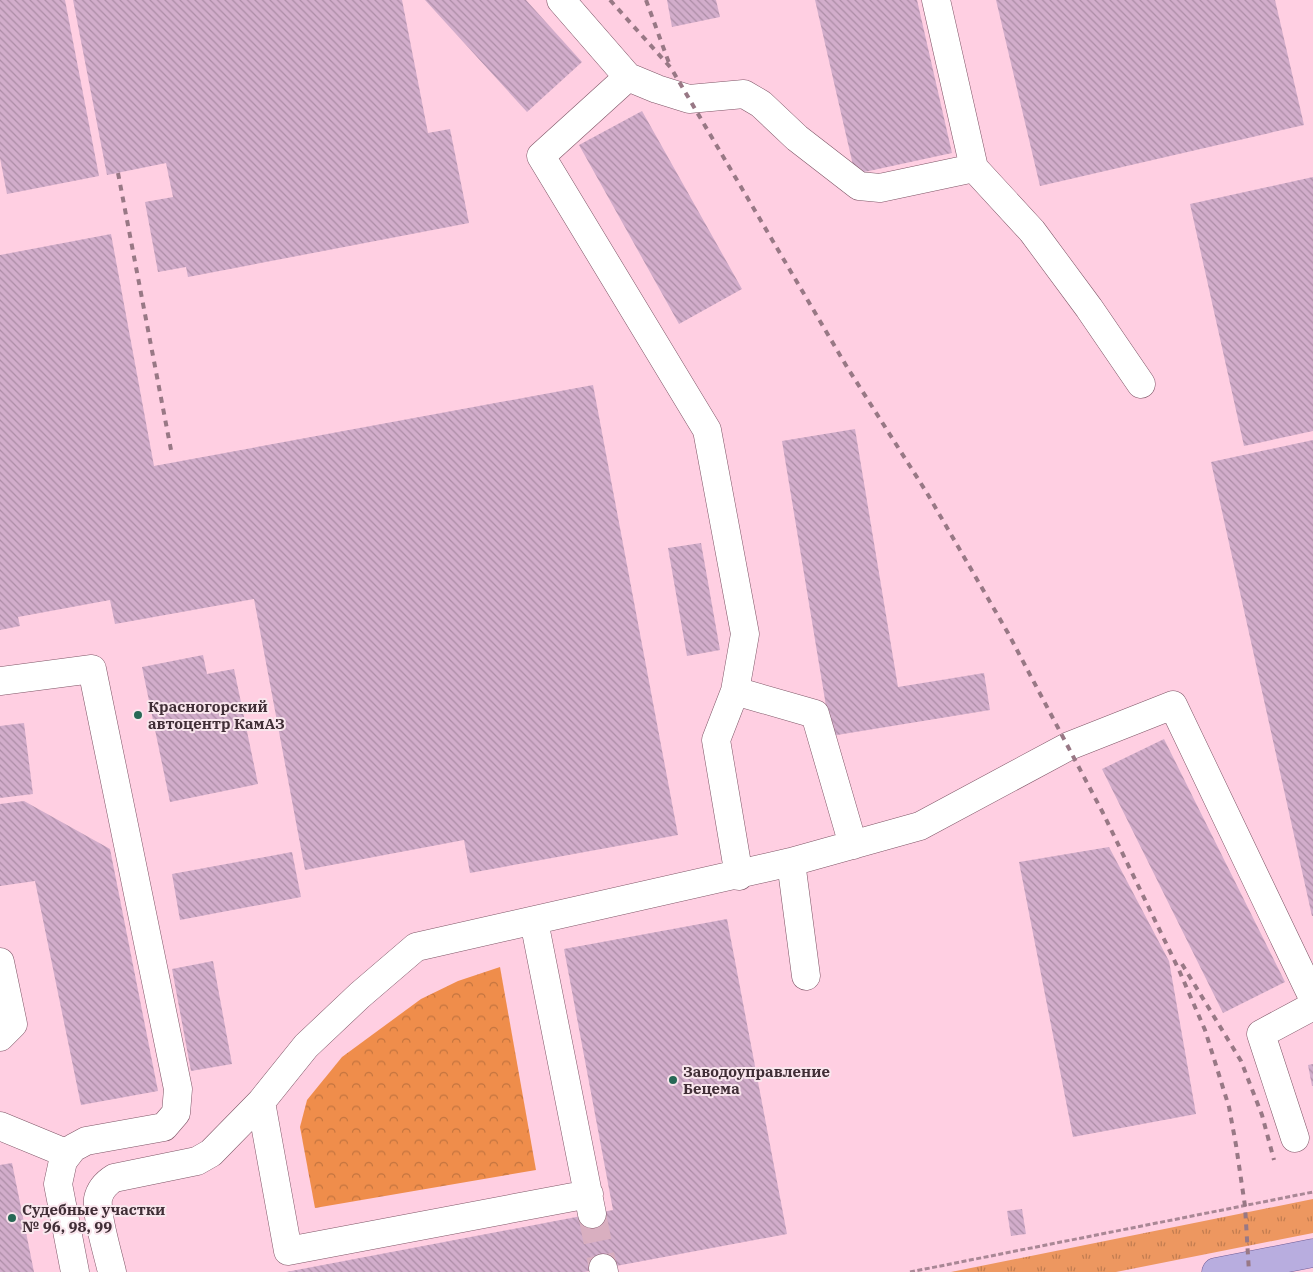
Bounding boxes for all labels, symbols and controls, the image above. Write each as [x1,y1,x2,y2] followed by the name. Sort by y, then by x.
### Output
[148,697,285,733] place label: Красногорский автоцентр КамАЗ
[132,709,144,721] marker: Красногорский автоцентр КамАЗ
[683,1062,830,1098] place label: Заводоуправление Бецема
[667,1074,679,1086] marker: Заводоуправление Бецема
[22,1200,165,1236] place label: Судебные участки № 96, 98, 99
[6,1212,18,1224] marker: Судебные участки № 96, 98, 99

